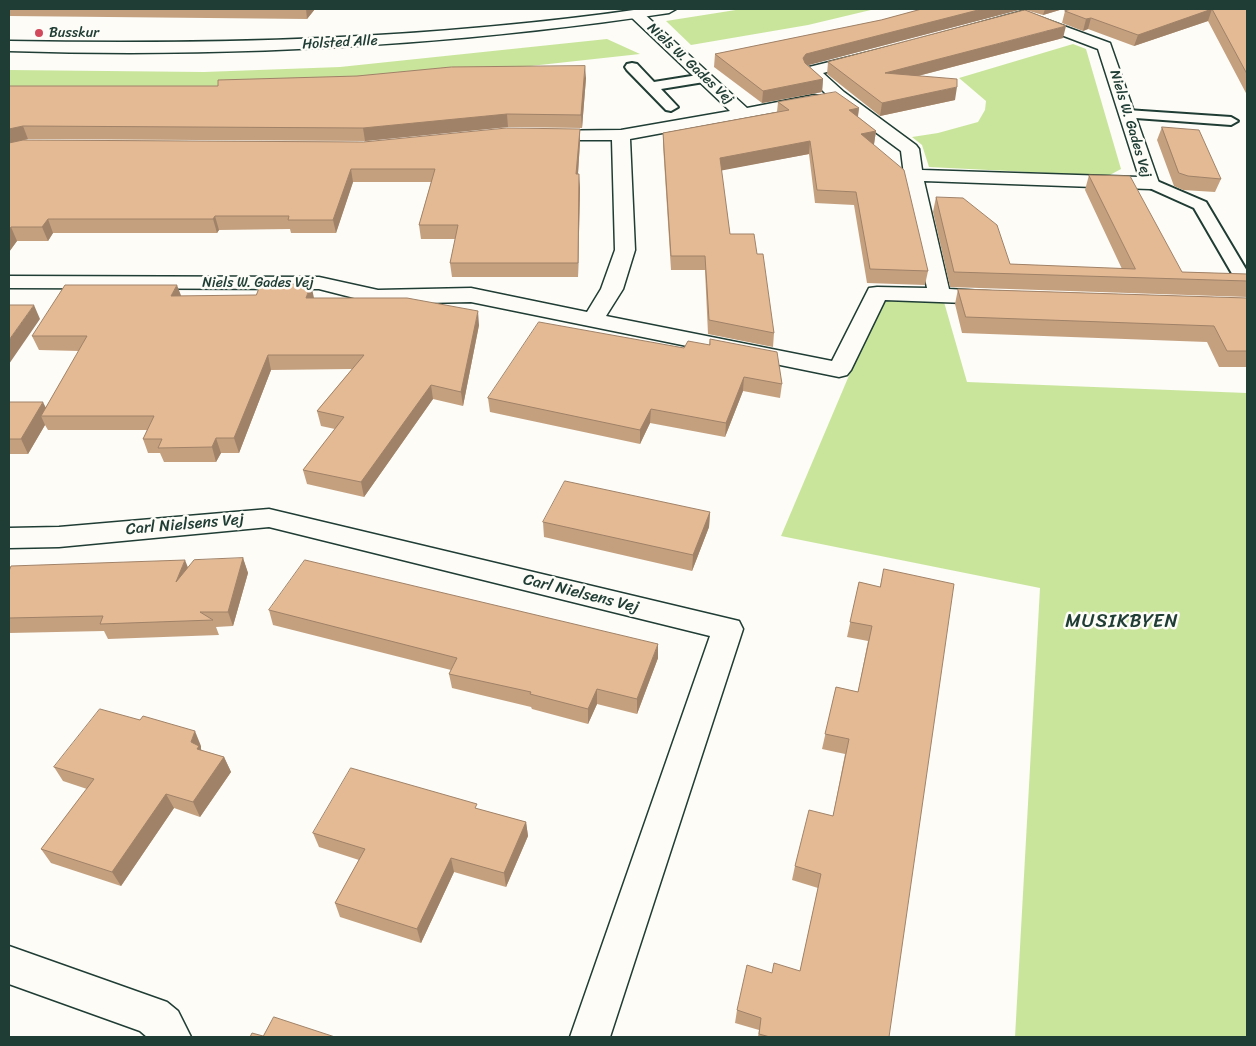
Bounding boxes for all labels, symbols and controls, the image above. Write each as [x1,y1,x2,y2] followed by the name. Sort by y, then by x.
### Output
[643,20,737,108] street label: Niels W. Gades Vej
[49,25,99,41] place label: Busskur
[33,27,45,39] marker: Busskur
[302,33,378,53] street label: Holsted Alle
[1106,68,1154,180] street label: Niels W. Gades Vej
[202,275,314,291] street label: Niels W. Gades Vej
[125,510,245,540] street label: Carl Nielsens Vej
[521,570,641,618] street label: Carl Nielsens Vej
[1065,611,1179,633] district label: MUSIKBYEN

